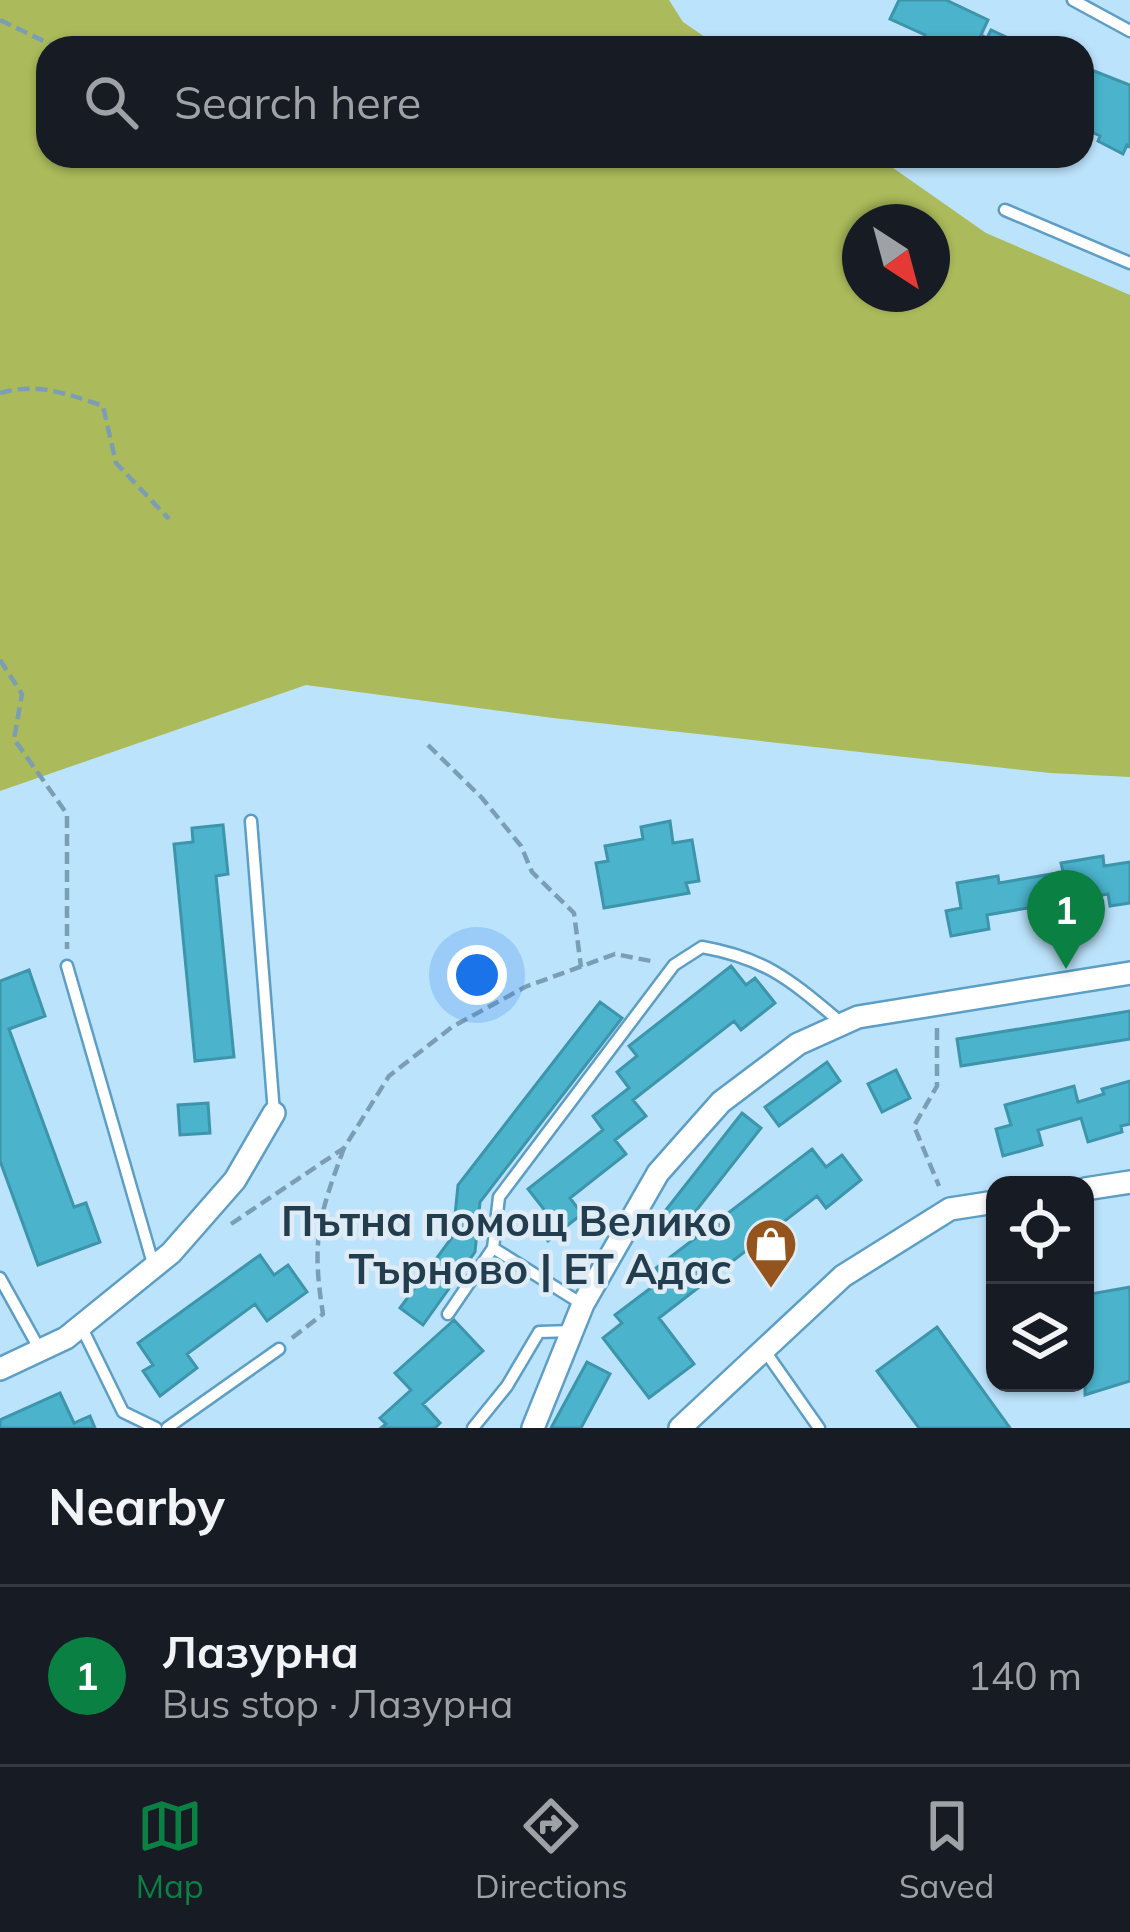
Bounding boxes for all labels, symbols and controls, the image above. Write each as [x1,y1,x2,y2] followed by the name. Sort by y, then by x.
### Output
[36,36,1094,168] search box
[78,69,144,135] icon: search
[174,74,421,130] text: Search here
[842,204,950,312] north arrow
[1027,870,1105,969] pin: 1
[447,945,507,1005] your location
[986,1176,1094,1392] map controls
[986,1176,1094,1284] button: locate
[281,1194,732,1295] place label: Пътна помощ Велико Търново | ЕТ Адас
[743,1216,799,1290] shop icon: Пътна помощ Велико Търново | ЕТ Адас
[986,1284,1094,1392] button: layers
[48,1474,225,1538] text: Nearby
[162,1623,359,1679] text: Лазурна
[75,1651,99,1700] text: 1
[967,1651,1082,1700] text: 140 m
[162,1679,514,1728] text: Bus stop · Лазурна
[136,1793,204,1906] tab: Map
[475,1793,628,1906] tab: Directions
[899,1793,994,1906] tab: Saved

